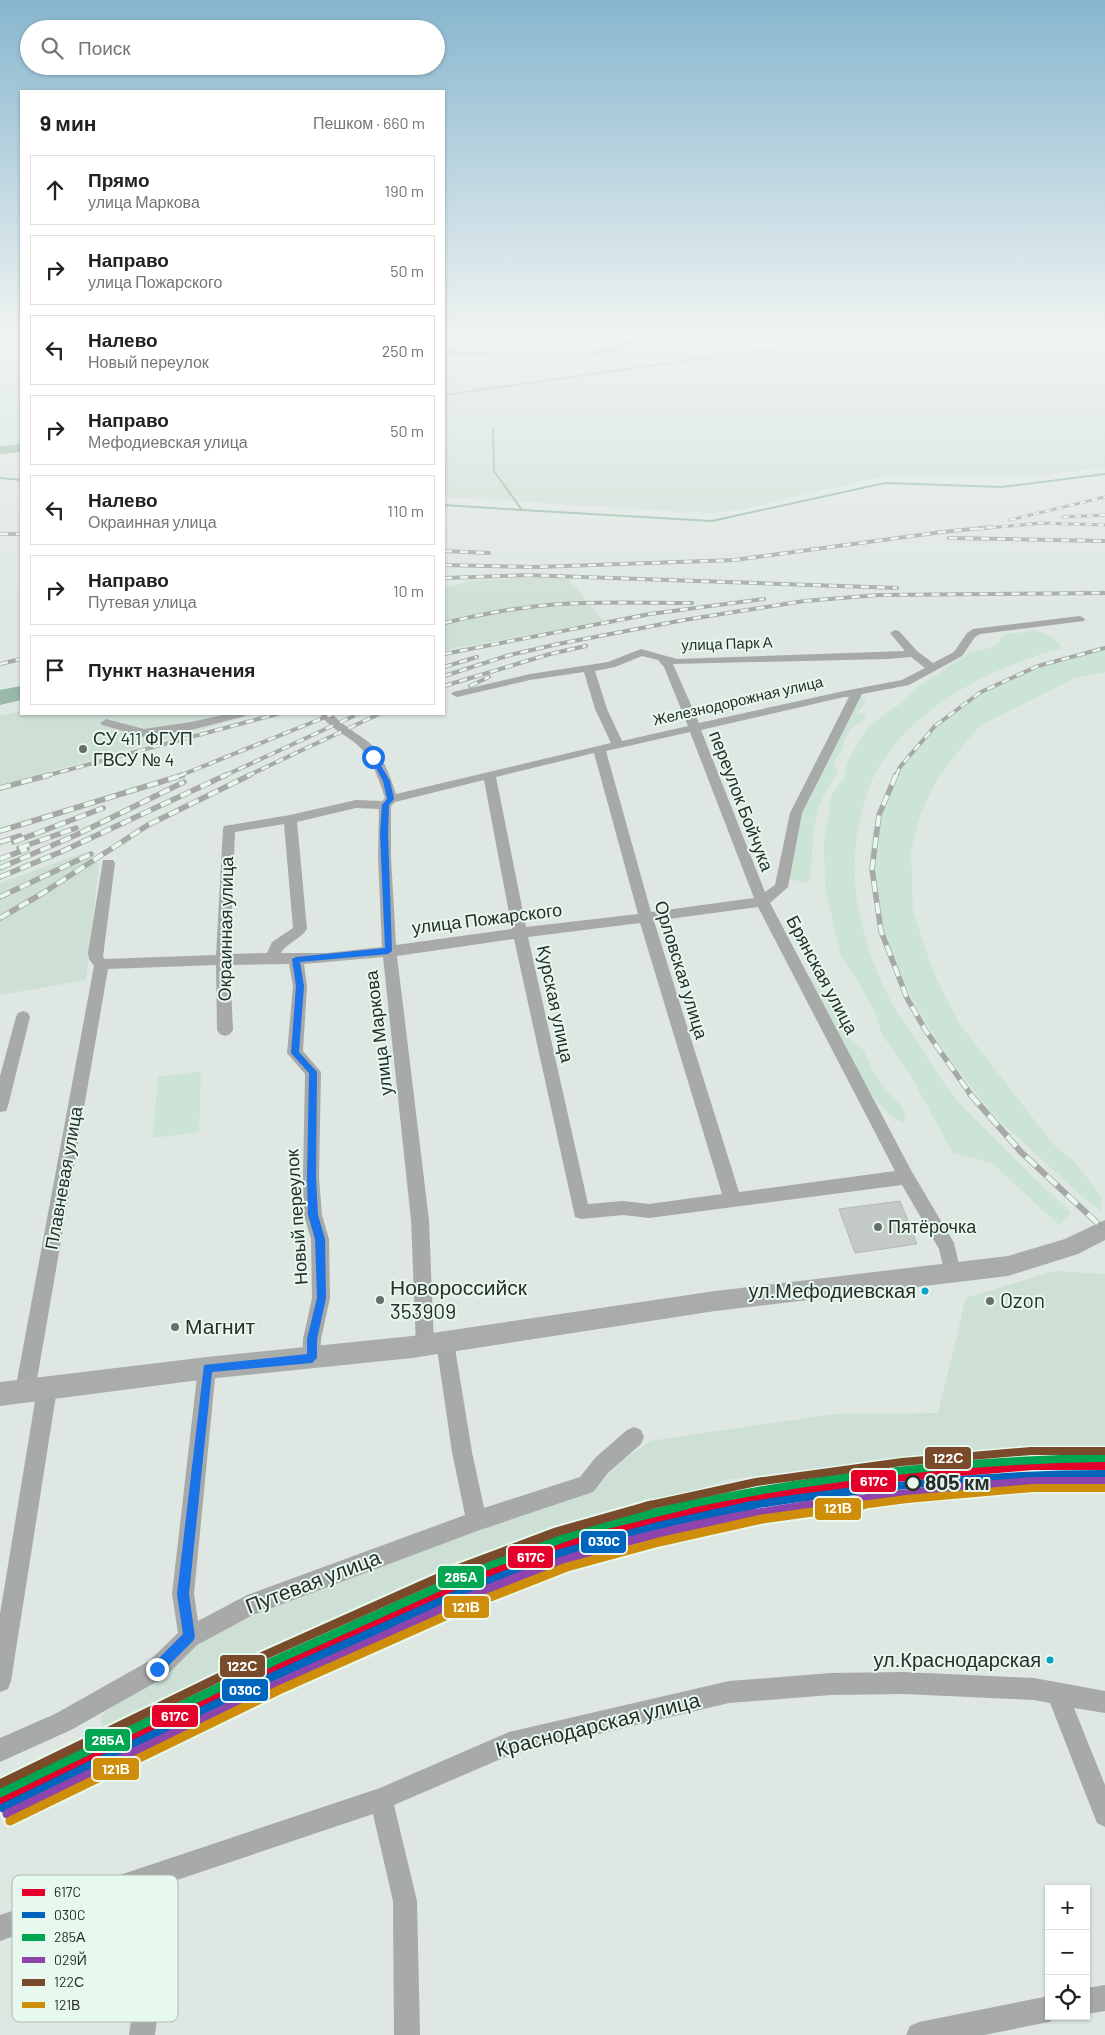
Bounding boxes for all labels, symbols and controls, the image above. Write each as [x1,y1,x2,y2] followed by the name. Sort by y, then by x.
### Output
[20,20,445,75] search box
[38,34,66,62] icon: search
[78,36,131,59] text: Поиск
[40,110,96,135] text: 9 мин
[313,113,425,132] text: Пешком · 660 m
[88,168,150,191] text: Прямо
[41,176,69,204] icon: ahead
[385,181,424,200] text: 190 m
[88,192,200,211] text: улица Маркова
[88,248,169,271] text: Направо
[41,256,69,284] icon: right
[390,261,424,280] text: 50 m
[88,272,222,291] text: улица Пожарского
[88,328,158,351] text: Налево
[41,336,69,364] icon: left
[382,341,424,360] text: 250 m
[88,352,209,371] text: Новый переулок
[88,408,169,431] text: Направо
[41,416,69,444] icon: right
[390,421,424,440] text: 50 m
[88,432,248,451] text: Мефодиевская улица
[88,488,158,511] text: Налево
[41,496,69,524] icon: left
[387,501,424,520] text: 110 m
[88,512,217,531] text: Окраинная улица
[88,568,169,591] text: Направо
[41,576,69,604] icon: right
[393,581,424,600] text: 10 m
[88,592,197,611] text: Путевая улица
[681,632,773,654] street label: улица Парк А
[41,656,69,684] icon: arrive
[88,658,255,681] text: Пункт назначения
[651,672,825,728] street label: Железнодорожная улица
[93,727,193,770] place label: СУ 411 ФГУП ГВСУ № 4
[705,727,779,875] street label: переулок Бойчука
[77,743,89,755] marker: СУ 411 ФГУП ГВСУ № 4
[362,746,385,769] route start
[213,855,237,1002] street label: Окраинная улица
[411,898,563,938] street label: улица Пожарского
[650,898,714,1043] street label: Орловская улица
[782,911,864,1039] street label: Брянская улица
[533,943,579,1065] street label: Курская улица
[359,968,397,1097] street label: улица Маркова
[40,1103,87,1251] street label: Плавневая улица
[280,1148,312,1286] street label: Новый переулок
[888,1215,977,1237] place label: Пятёрочка
[872,1221,884,1233] marker: Пятёрочка
[390,1274,528,1323] place label: Новороссийск 353909
[749,1278,916,1302] place label: ул.Мефодиевская
[920,1286,930,1296] marker: ул.Мефодиевская
[1000,1287,1045,1312] place label: Ozon
[374,1294,386,1306] marker: Новороссийск 353909
[984,1295,996,1307] marker: Ozon
[185,1313,255,1338] place label: Магнит
[169,1321,181,1333] marker: Магнит
[924,1446,972,1470] line badge: 122С
[933,1449,963,1466] text: 122С
[850,1469,897,1493] line badge: 617C
[925,1469,990,1494] place label: 805 км
[860,1472,888,1489] text: 617C
[905,1475,921,1491] marker: 805 км
[814,1497,862,1521] line badge: 121В
[824,1499,852,1516] text: 121В
[580,1530,627,1554] line badge: 030C
[588,1532,620,1549] text: 030C
[241,1543,384,1618] street label: Путевая улица
[507,1545,554,1569] line badge: 617C
[517,1548,545,1565] text: 617C
[437,1565,485,1589] line badge: 285А
[444,1568,478,1585] text: 285А
[443,1595,490,1619] line badge: 121В
[452,1598,480,1615] text: 121В
[874,1647,1041,1671] place label: ул.Краснодарская
[219,1654,266,1678] line badge: 122С
[1045,1655,1055,1665] marker: ул.Краснодарская
[227,1657,257,1674] text: 122С
[146,1658,169,1681] route end
[221,1678,269,1702] line badge: 030C
[229,1681,261,1698] text: 030C
[493,1686,703,1761] street label: Краснодарская улица
[151,1704,199,1728] line badge: 617C
[161,1707,189,1724] text: 617C
[84,1728,131,1752] line badge: 285А
[91,1731,125,1748] text: 285А
[92,1757,140,1781] line badge: 121В
[102,1760,130,1777] text: 121В
[12,1875,178,2022] legend
[54,1883,81,1900] text: 617C
[1045,1885,1090,2020] map controls
[1045,1885,1090,1930] button: +
[54,1906,86,1923] text: 030C
[54,1928,86,1945] text: 285А
[1045,1930,1090,1975] button: −
[54,1951,87,1968] text: 029Й
[54,1973,84,1990] text: 122С
[1045,1975,1090,2020] button: locate
[54,1996,80,2013] text: 121В

